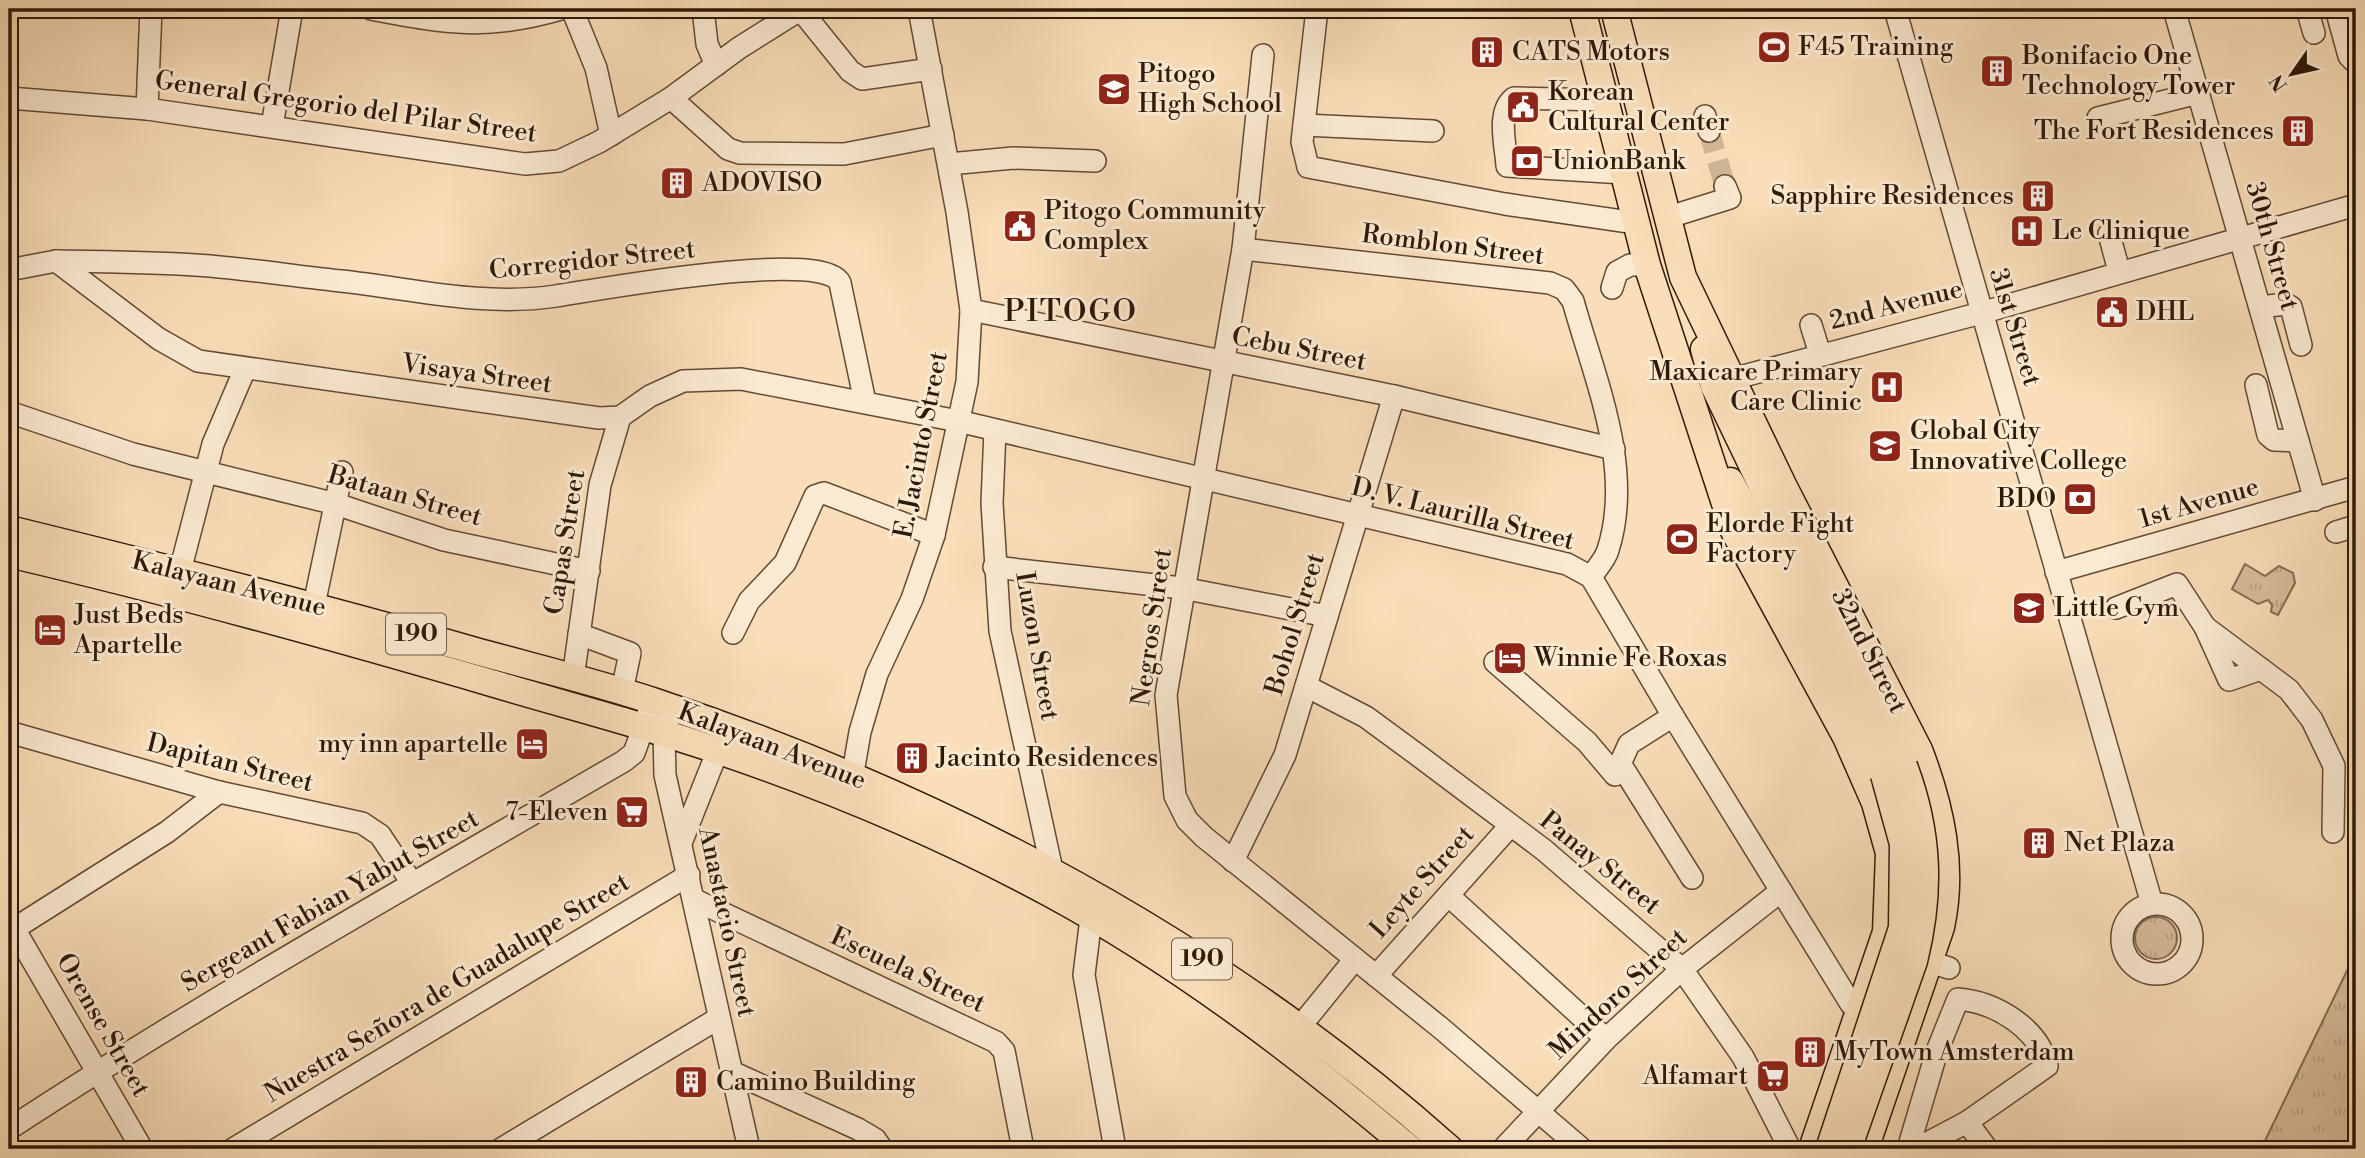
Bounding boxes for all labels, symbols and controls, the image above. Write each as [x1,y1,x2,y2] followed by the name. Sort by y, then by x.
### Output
[1755,28,1793,66] sports icon: F45 Training
[1798,31,1954,63] place label: F45 Training
[1468,33,1506,71] building icon: CATS Motors
[1512,36,1670,68] place label: CATS Motors
[2256,38,2326,108] north arrow
[2021,40,2236,102] place label: Bonifacio One Technology Tower
[1978,52,2016,90] building icon: Bonifacio One Technology Tower
[1138,58,1282,120] place label: Pitogo High School
[153,64,539,150] street label: General Gregorio del Pilar Street
[1095,70,1133,108] school or university icon: Pitogo High School
[2265,70,2293,96] text: N
[1548,76,1730,138] place label: Korean Cultural Center
[1504,88,1542,126] public building icon: Korean Cultural Center
[2279,112,2317,150] building icon: The Fort Residences
[2034,115,2274,147] place label: The Fort Residences
[1508,142,1546,180] bank icon: UnionBank
[1552,145,1687,177] place label: UnionBank
[658,164,696,202] building icon: ADOVISO
[701,167,822,199] place label: ADOVISO
[2019,177,2057,215] building icon: Sapphire Residences
[2238,178,2306,314] street label: 30th Street
[1770,180,2014,212] place label: Sapphire Residences
[1044,195,1266,257] place label: Pitogo Community Complex
[1001,207,1039,245] public building icon: Pitogo Community Complex
[2008,212,2046,250] hospital icon: Le Clinique
[2052,215,2190,247] place label: Le Clinique
[1360,218,1546,272] street label: Romblon Street
[487,233,697,287] street label: Corregidor Street
[1982,264,2048,390] street label: 31st Street
[1826,273,1966,337] street label: 2nd Avenue
[1004,293,1138,331] district label: PITOGO
[2093,293,2131,331] public building icon: DHL
[2136,296,2194,328] place label: DHL
[1229,320,1369,378] street label: Cebu Street
[399,347,554,400] street label: Visaya Street
[887,349,955,541] street label: E. Jacinto Street
[1649,356,1862,418] place label: Maxicare Primary Care Clinic
[1868,368,1906,406] hospital icon: Maxicare Primary Care Clinic
[1910,415,2127,477] place label: Global City Innovative College
[1866,427,1904,465] school or university icon: Global City Innovative College
[323,458,486,533] street label: Bataan Street
[538,467,592,617] street label: Capas Street
[1348,471,1578,557] street label: D. V. Laurilla Street
[2135,471,2263,535] street label: 1st Avenue
[2061,480,2099,518] bank icon: BDO
[1996,483,2056,515] place label: BDO
[1706,508,1854,570] place label: Elorde Fight Factory
[1663,520,1701,558] sports icon: Elorde Fight Factory
[128,544,330,624] street label: Kalayaan Avenue
[1125,546,1179,708] street label: Negros Street
[1258,549,1332,700] street label: Bohol Street
[1008,569,1066,723] street label: Luzon Street
[1824,583,1914,719] street label: 32nd Street
[2010,589,2048,627] school or university icon: Little Gym
[2054,592,2179,624] place label: Little Gym
[73,599,184,661] place label: Just Beds Apartelle
[31,611,69,649] hotel icon: Just Beds Apartelle
[386,614,446,654] road number: 190
[1491,639,1529,677] hotel icon: Winnie Fe Roxas
[1533,642,1727,674] place label: Winnie Fe Roxas
[673,695,871,797] street label: Kalayaan Avenue
[513,725,551,763] hotel icon: my inn apartelle
[143,727,317,799] street label: Dapitan Street
[319,728,508,760] place label: my inn apartelle
[893,739,931,777] building icon: Jacinto Residences
[935,742,1158,774] place label: Jacinto Residences
[613,793,651,831] supermarket icon: 7-Eleven
[506,796,608,828] place label: 7-Eleven
[176,803,484,999] street label: Sergeant Fabian Yabut Street
[1533,804,1667,922] street label: Panay Street
[1363,819,1481,945] street label: Leyte Street
[691,823,763,1020] street label: Anastacio Street
[2020,824,2058,862] building icon: Net Plaza
[2064,827,2176,859] place label: Net Plaza
[259,866,635,1110] street label: Nuestra Señora de Guadalupe Street
[825,920,991,1020] street label: Escuela Street
[1542,922,1694,1066] street label: Mindoro Street
[1172,939,1232,979] road number: 190
[49,948,157,1102] street label: Orense Street
[1791,1033,1829,1071] building icon: MyTown Amsterdam
[1834,1036,2075,1068] place label: MyTown Amsterdam
[1754,1057,1792,1095] supermarket icon: Alfamart
[1642,1060,1748,1092] place label: Alfamart
[672,1063,710,1101] building icon: Camino Building
[716,1066,916,1098] place label: Camino Building

